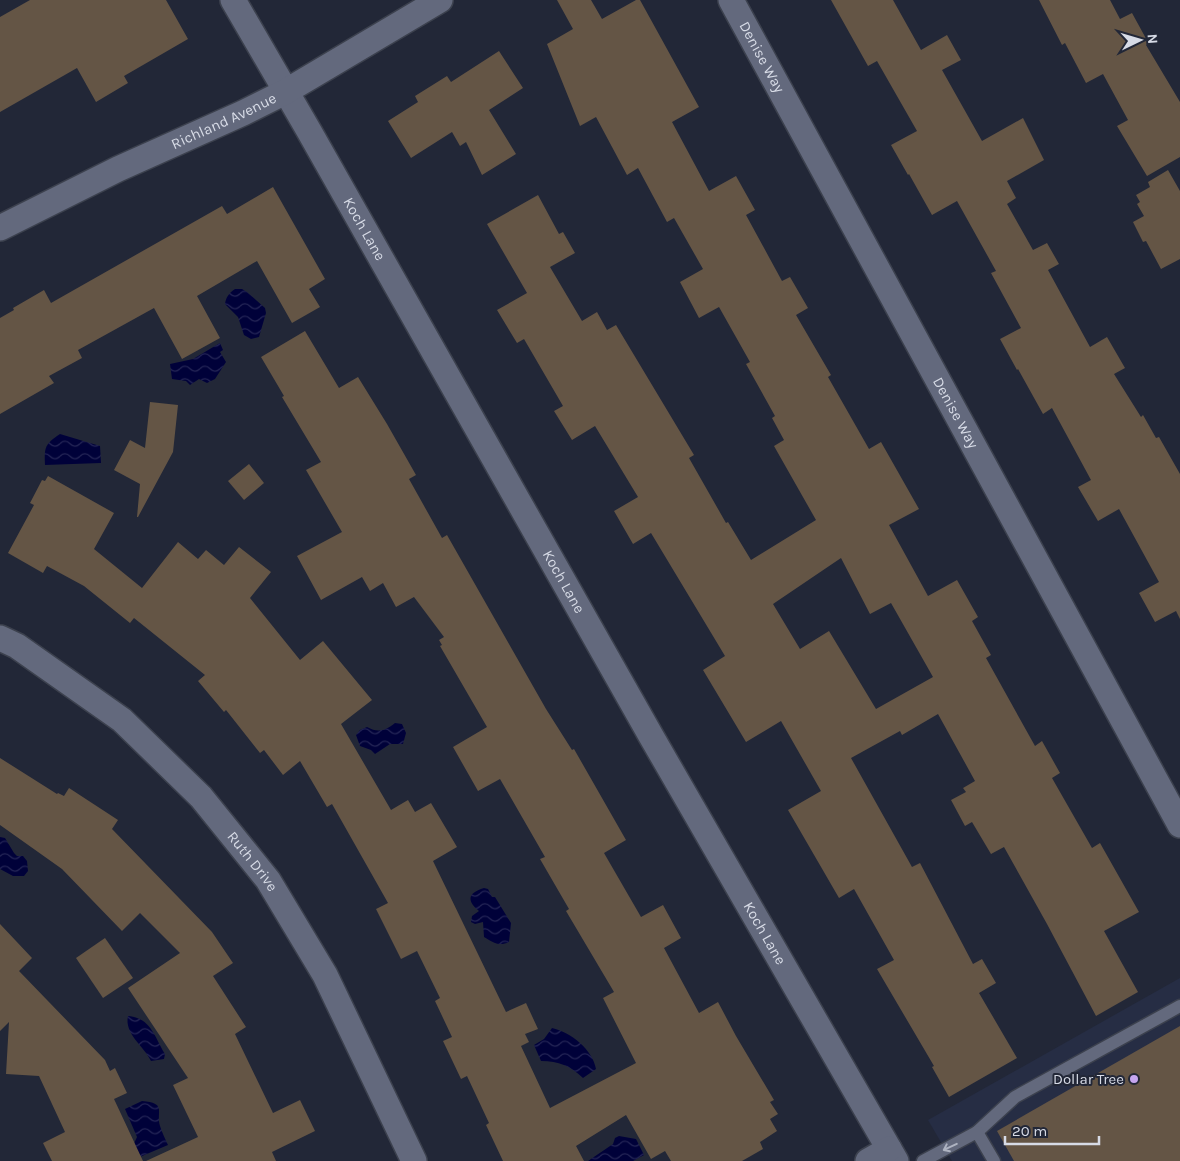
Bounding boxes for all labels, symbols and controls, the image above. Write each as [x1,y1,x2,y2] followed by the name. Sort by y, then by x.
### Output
[1115,15,1165,65] north arrow
[735,18,789,96] street label: Denise Way
[1144,33,1161,45] text: N
[168,89,279,153] street label: Richland Avenue
[339,194,389,264] street label: Koch Lane
[929,374,982,452] street label: Denise Way
[539,547,589,616] street label: Koch Lane
[223,828,282,895] street label: Ruth Drive
[739,898,790,968] street label: Koch Lane
[1053,1070,1124,1088] place label: Dollar Tree
[1128,1073,1140,1085] marker: Dollar Tree
[1005,1114,1099,1146] scale bar
[1012,1122,1047,1140] text: 20 m
[943,1143,958,1153] one-way arrow

